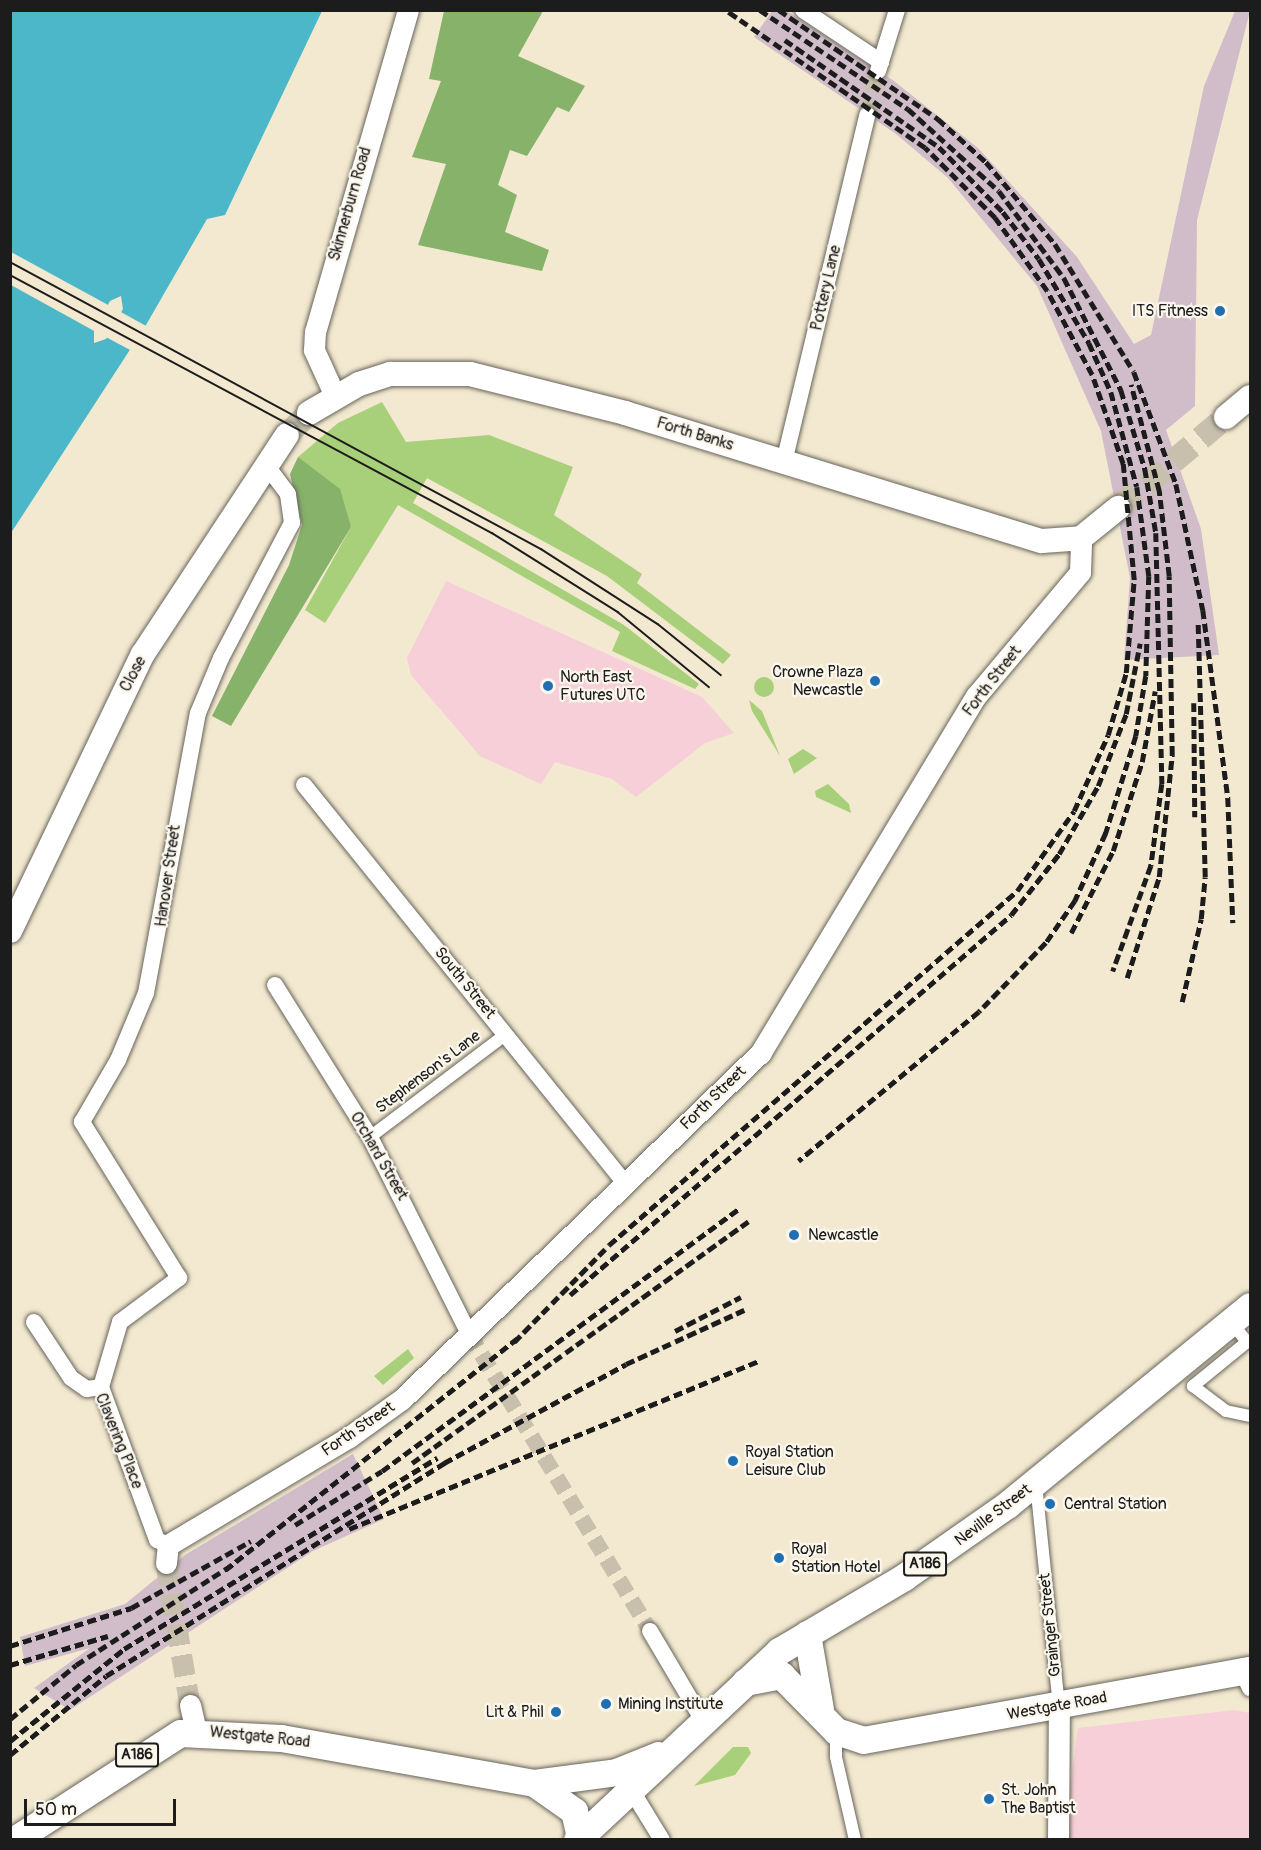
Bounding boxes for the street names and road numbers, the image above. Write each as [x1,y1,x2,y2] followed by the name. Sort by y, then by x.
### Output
[325,145,375,263] street label: Skinnerburn Road
[807,243,845,333] street label: Pottery Lane
[654,413,736,455] street label: Forth Banks
[959,642,1025,720] street label: Forth Street
[116,653,150,695] street label: Close
[151,824,185,928] street label: Hanover Street
[430,943,500,1023] street label: South Street
[372,1026,484,1118] street label: Stephenson's Lane
[676,1062,750,1134] street label: Forth Street
[346,1108,412,1204] street label: Orchard Street
[91,1390,147,1492] street label: Clavering Place
[318,1398,398,1460] street label: Forth Street
[951,1480,1035,1550] street label: Neville Street
[902,1552,948,1576] road number: A186
[1035,1572,1065,1678] street label: Grainger Street
[1006,1688,1108,1724] street label: Westgate Road
[209,1722,311,1752] street label: Westgate Road
[114,1743,160,1767] road number: A186

